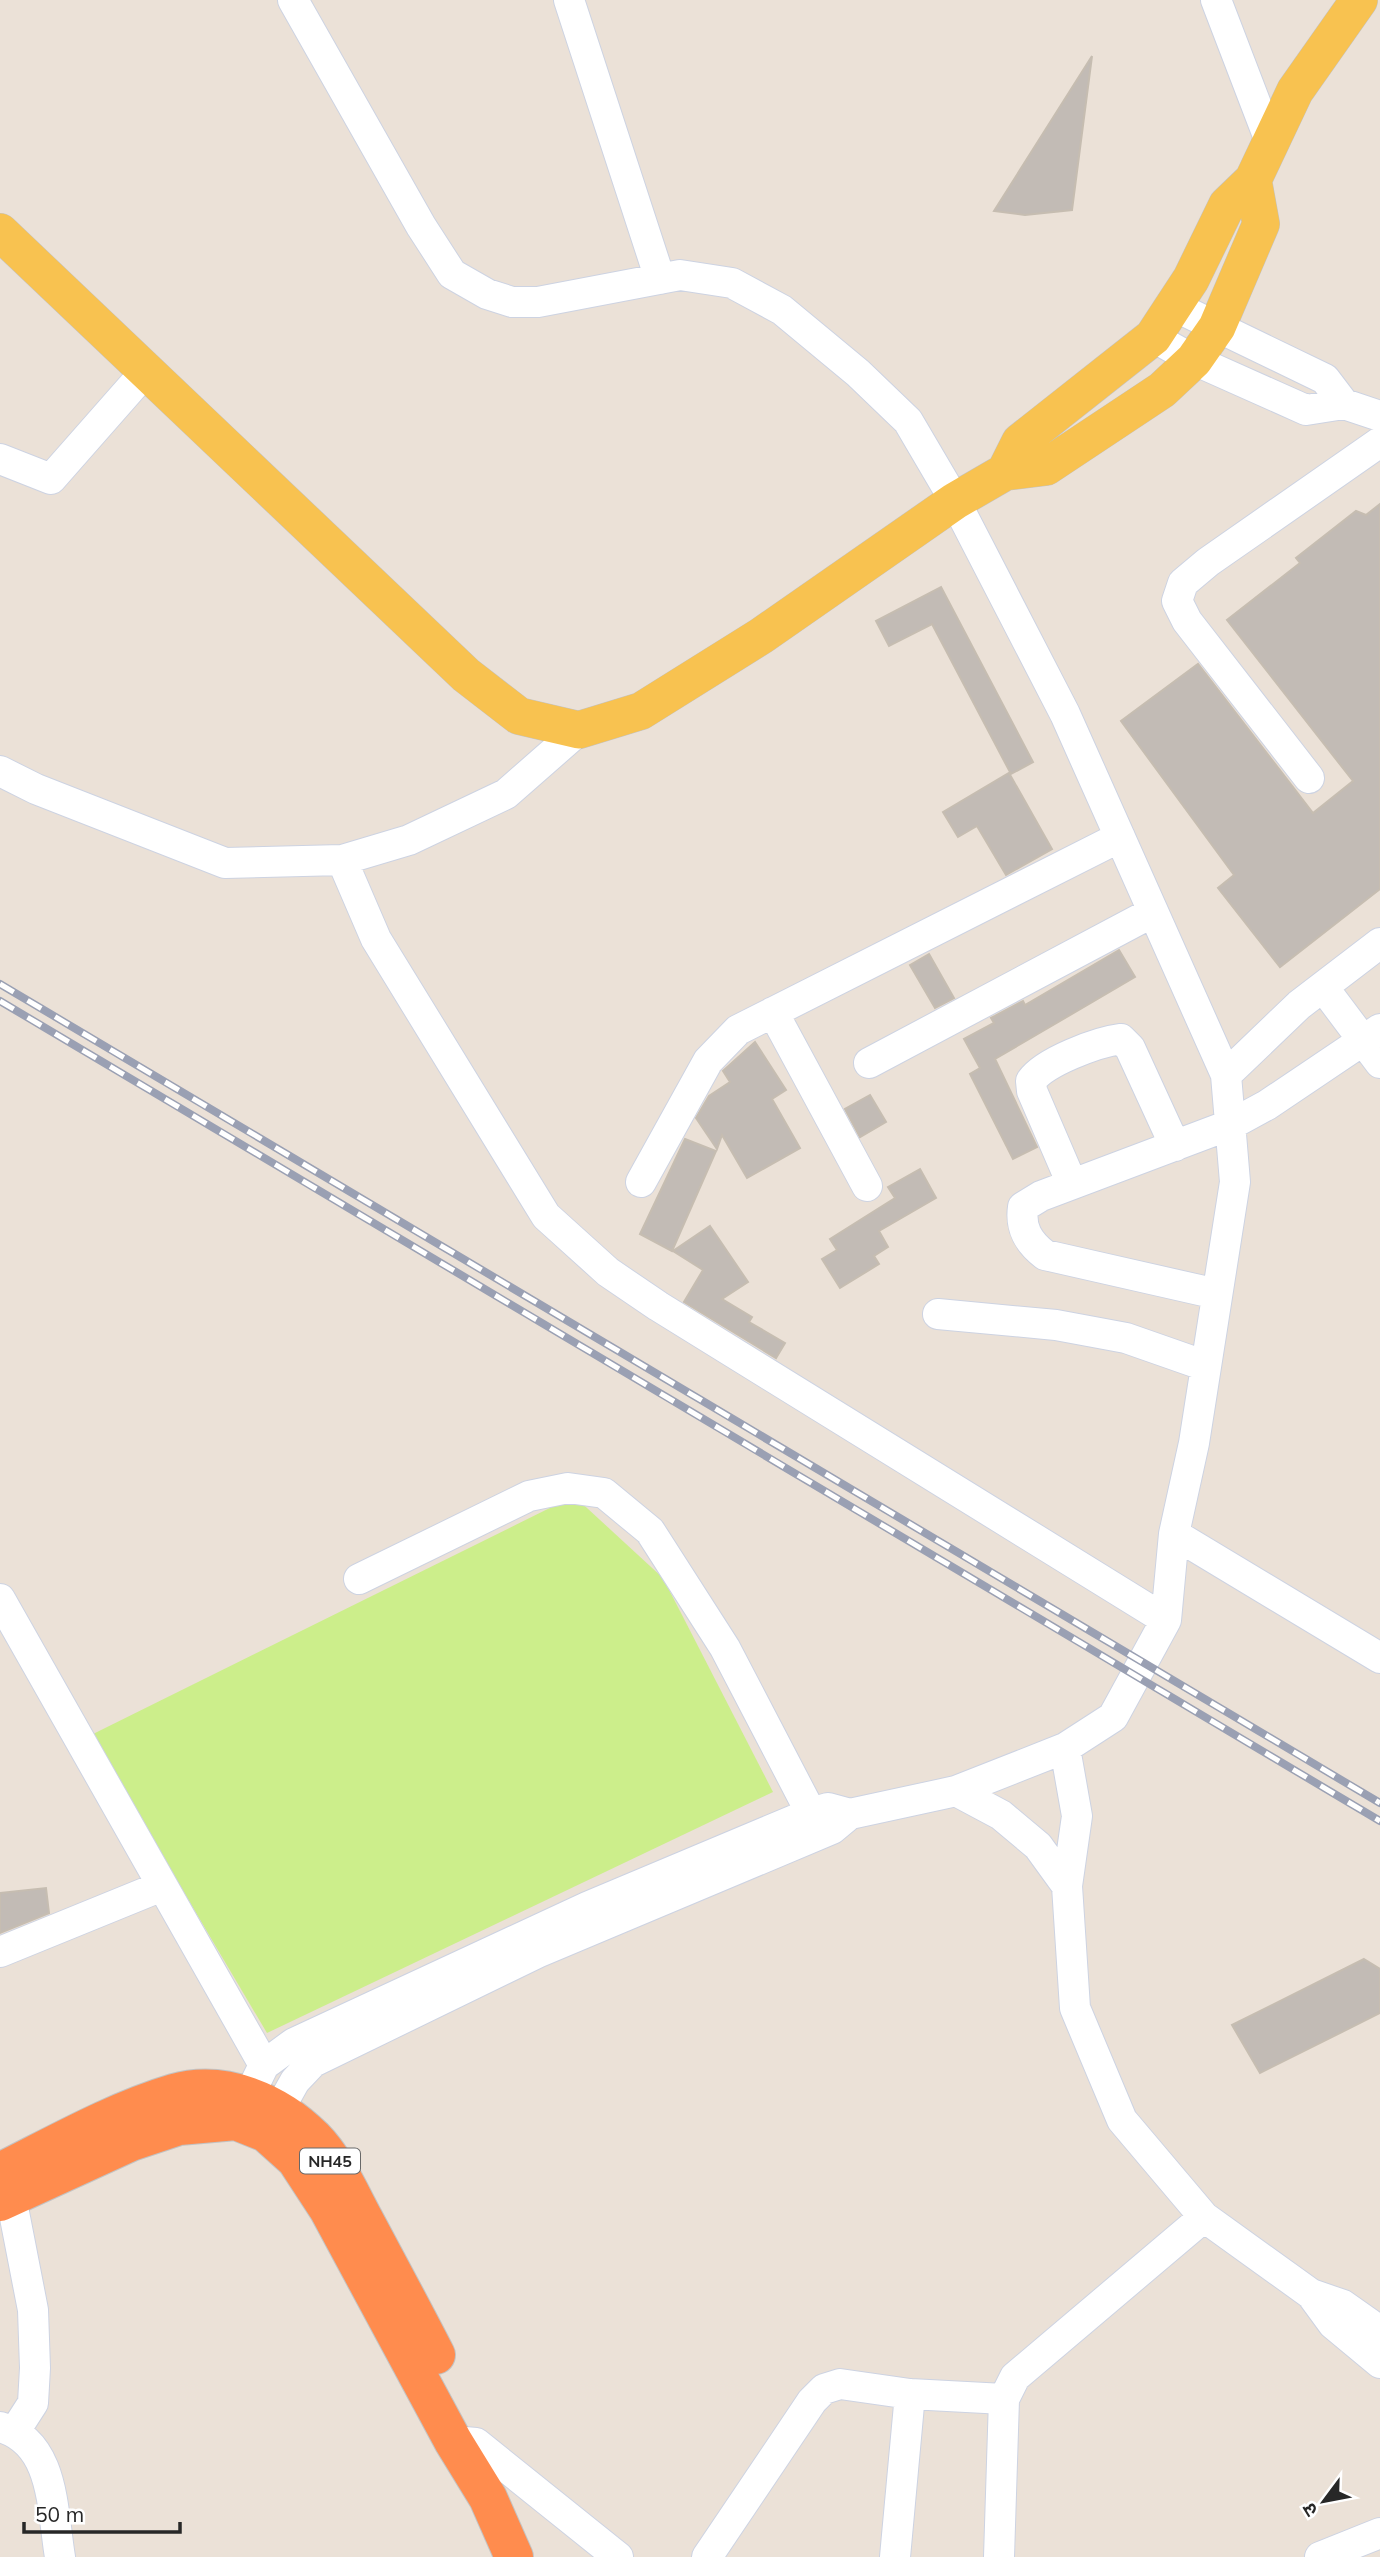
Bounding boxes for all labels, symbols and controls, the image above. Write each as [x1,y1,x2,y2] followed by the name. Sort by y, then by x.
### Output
[300,2148,360,2174] road number: NH45
[1289,2466,1359,2536] north arrow
[24,2490,180,2534] scale bar
[1296,2498,1323,2521] text: उ
[35,2501,84,2527] text: 50 m

